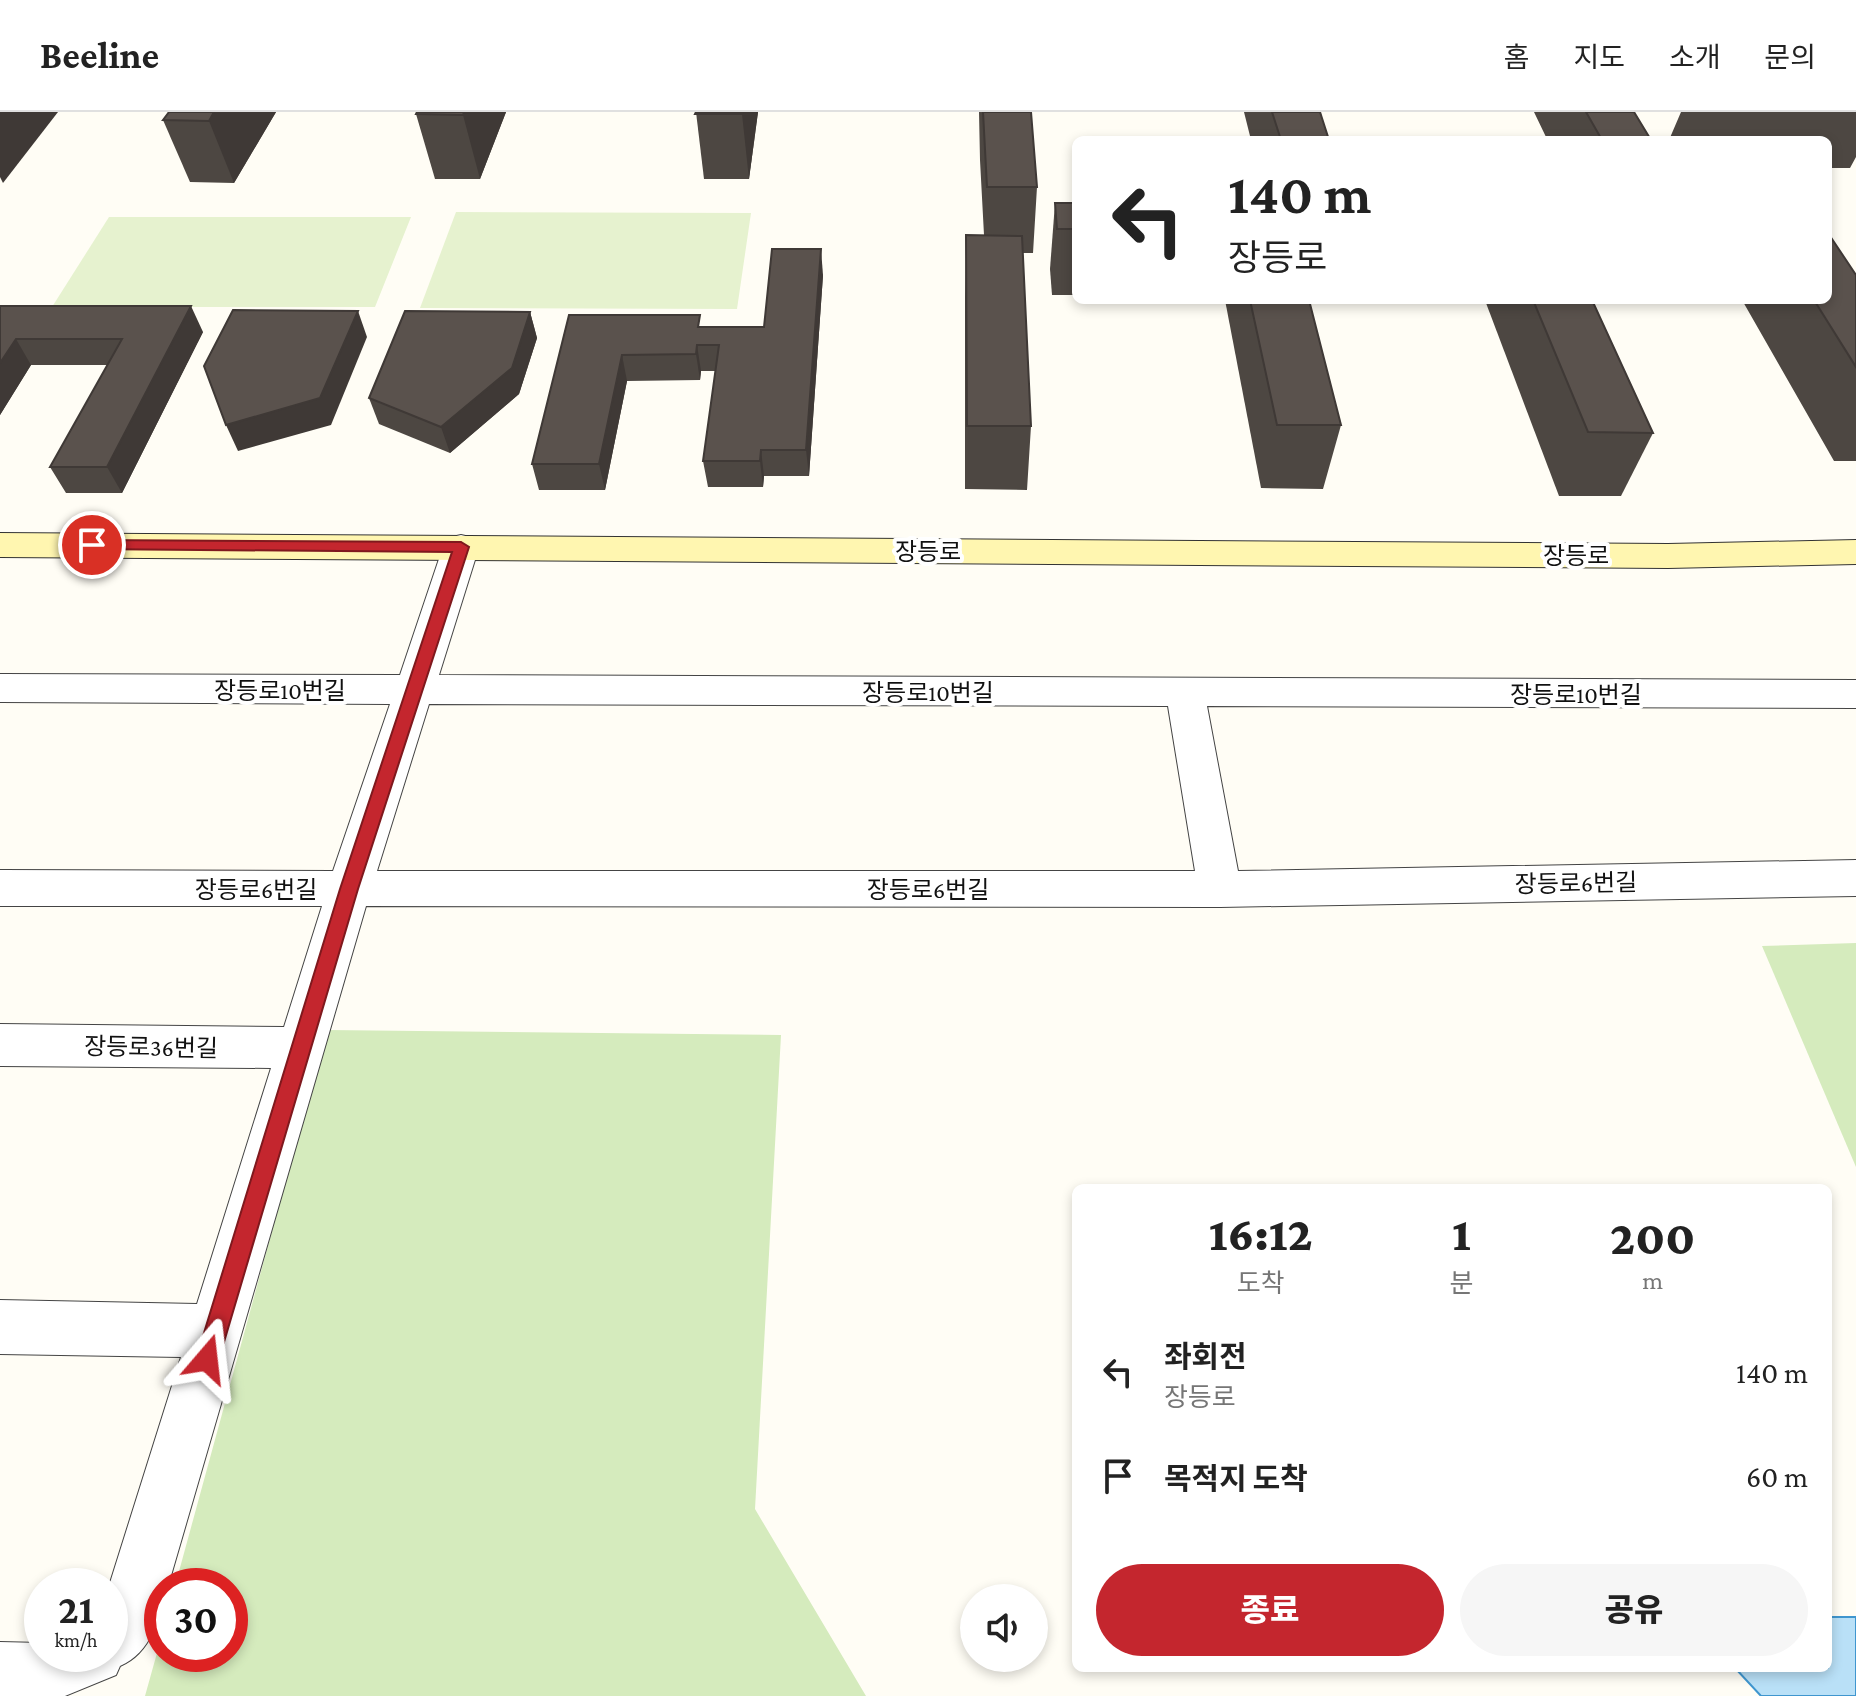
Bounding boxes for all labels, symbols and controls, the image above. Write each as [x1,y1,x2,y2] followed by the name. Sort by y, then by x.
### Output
[40,34,159,76] text: Beeline
[1504,42,1529,73] text: 홈
[1573,42,1625,73] text: 지도
[1669,42,1720,73] text: 소개
[1764,42,1816,73] text: 문의
[1228,163,1371,225] text: 140 m
[1096,168,1200,272] icon: left
[1228,238,1327,278] text: 장등로
[58,511,126,579] pin
[70,523,114,567] icon: arrive
[895,538,961,565] street label: 장등로
[1543,542,1609,569] street label: 장등로
[214,677,346,704] street label: 장등로10번길
[862,679,994,706] street label: 장등로10번길
[1510,681,1642,708] street label: 장등로10번길
[1514,868,1638,898] street label: 장등로6번길
[195,876,317,903] street label: 장등로6번길
[867,876,989,903] street label: 장등로6번길
[84,1032,218,1062] street label: 장등로36번길
[1209,1207,1313,1260] text: 16:12
[1452,1207,1471,1260] text: 1
[1610,1211,1695,1264] text: 200
[1642,1266,1663,1295] text: m
[1237,1269,1285,1298] text: 도착
[1449,1269,1473,1298] text: 분
[165,1317,249,1401] position arrow
[1164,1340,1247,1373] text: 좌회전
[1096,1350,1140,1394] icon: left
[1736,1356,1808,1389] text: 140 m
[1164,1383,1236,1412] text: 장등로
[1096,1454,1140,1498] icon: arrive
[1746,1460,1808,1493] text: 60 m
[1164,1462,1308,1495] text: 목적지 도착
[1096,1564,1444,1656] button: 종료
[1460,1564,1808,1656] button: 공유
[144,1568,248,1672] speed limit sign: 30
[960,1584,1048,1672] map controls
[960,1584,1048,1672] button: sound
[58,1587,94,1632] text: 21
[54,1629,98,1651] text: km/h

